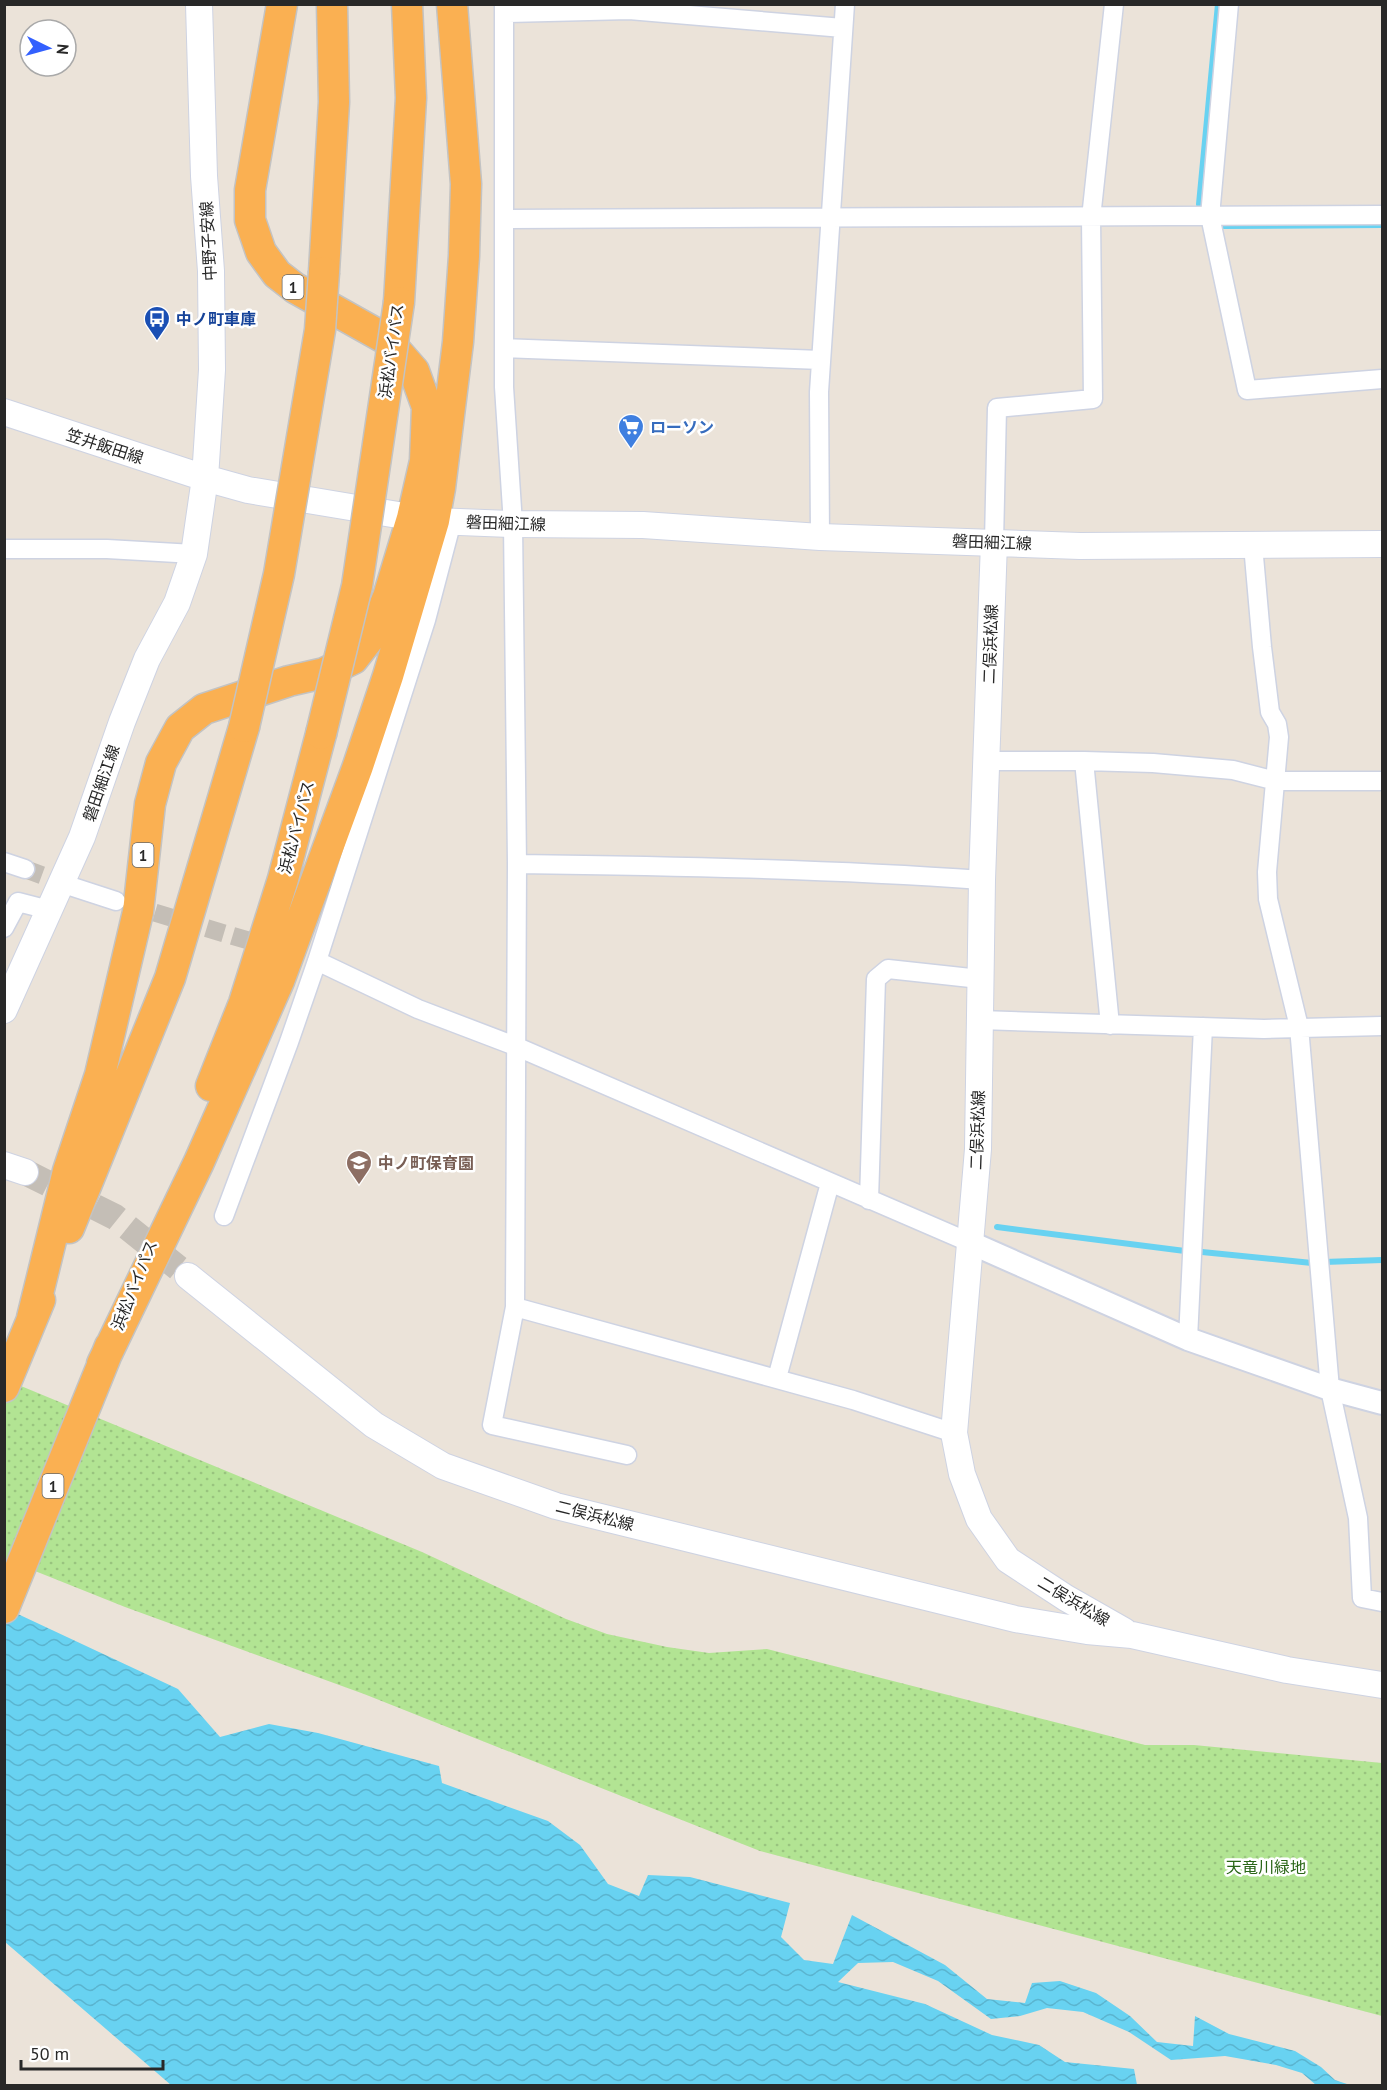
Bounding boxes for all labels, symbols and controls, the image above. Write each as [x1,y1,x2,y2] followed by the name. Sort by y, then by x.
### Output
[18,18,78,78] north arrow
[53,43,73,55] text: N
[196,201,220,281] street label: 中野子安線
[282,275,304,299] road number: 1
[374,302,408,400] street label: 浜松バイパス
[142,304,172,342] bus stop icon: 中ノ町車庫
[176,309,256,329] place label: 中ノ町車庫
[616,412,646,450] supermarket icon: ローソン
[650,417,714,437] place label: ローソン
[64,424,146,468] street label: 笠井飯田線
[466,512,546,534] street label: 磐田細江線
[952,531,1032,553] street label: 磐田細江線
[979,604,1001,684] street label: 二俣浜松線
[79,742,123,824] street label: 磐田細江線
[274,778,318,876] street label: 浜松バイパス
[132,843,154,867] road number: 1
[966,1090,988,1170] street label: 二俣浜松線
[344,1148,374,1186] school or university icon: 中ノ町保育園
[378,1153,474,1173] place label: 中ノ町保育園
[107,1237,161,1333] street label: 浜松バイパス
[42,1474,64,1498] road number: 1
[554,1496,636,1534] street label: 二俣浜松線
[1035,1572,1113,1630] street label: 二俣浜松線
[1226,1857,1306,1877] park label: 天竜川緑地
[21,2033,164,2071] scale bar
[30,2042,69,2065] text: 50 m

